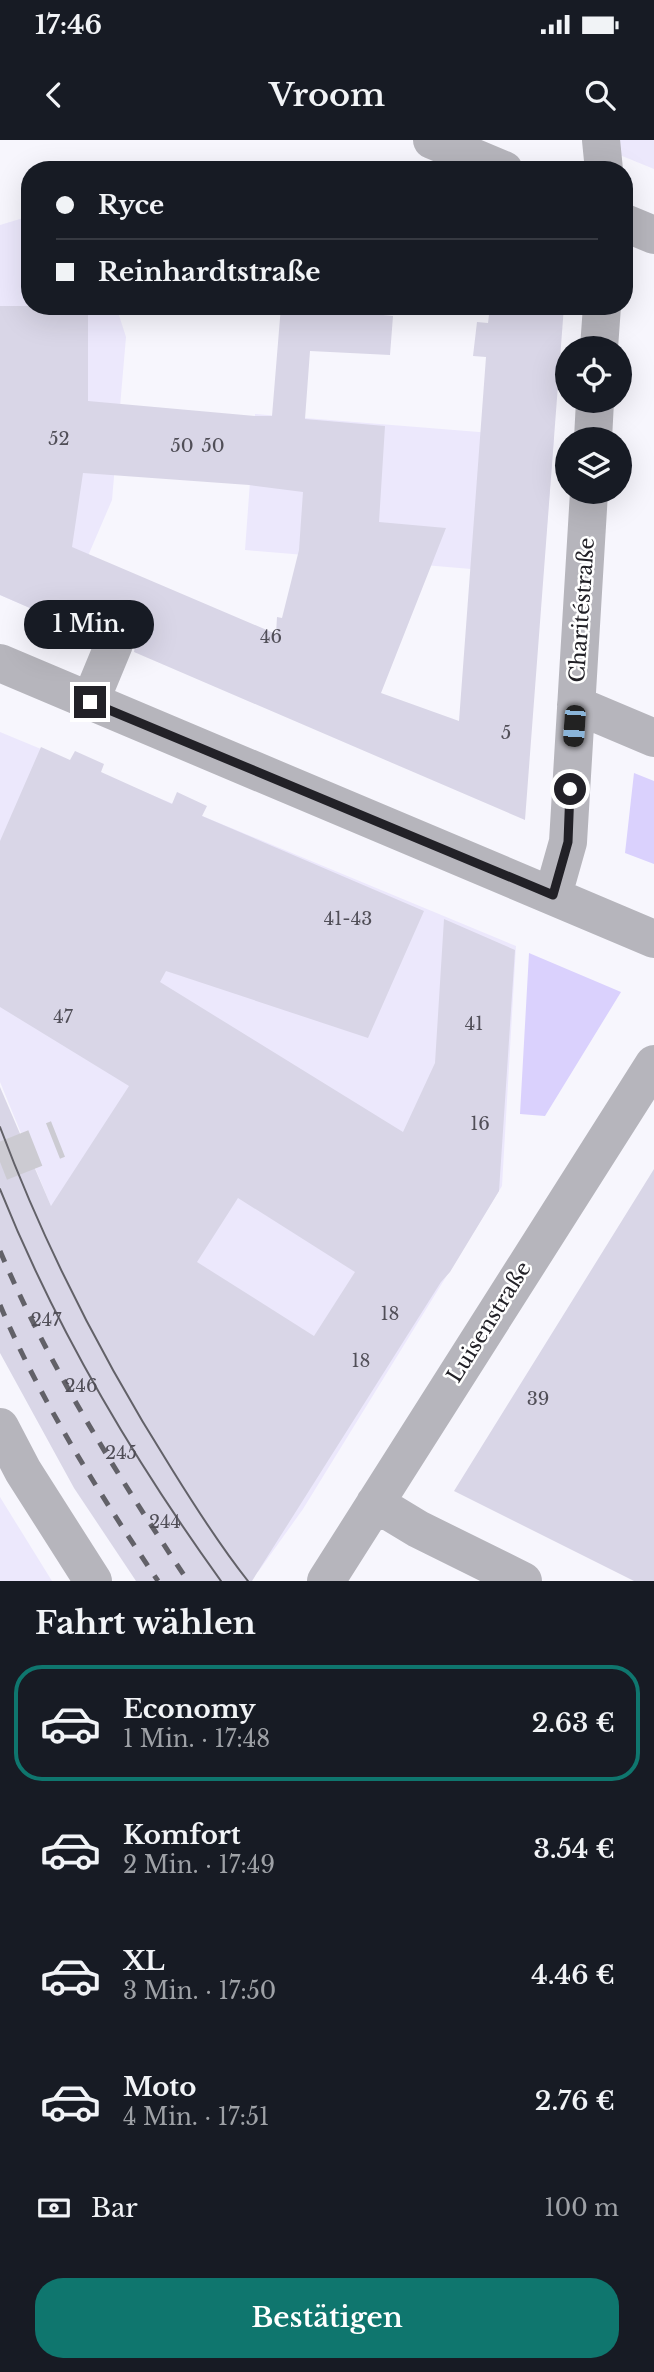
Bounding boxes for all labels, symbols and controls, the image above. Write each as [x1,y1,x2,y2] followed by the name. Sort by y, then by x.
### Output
[35,9,102,41] text: 17:46
[269,75,385,115] text: Vroom
[35,76,73,114] icon: back
[581,76,619,114] icon: search
[98,189,164,221] text: Ryce
[98,256,320,288] text: Reinhardtstraße
[555,336,632,504] map controls
[555,336,632,413] button: locate
[555,427,632,504] button: layers
[48,428,70,450] house number: 52
[170,435,194,457] house number: 50
[201,435,225,457] house number: 50
[564,536,600,684] street label: Charitéstraße
[25,601,155,650] callout: 1 Min.
[53,610,125,638] text: 1 Min.
[260,626,282,648] house number: 46
[74,686,106,718] route end
[563,704,586,748] car
[501,722,511,744] house number: 5
[554,773,586,805] route start
[324,908,372,930] house number: 41-43
[53,1006,74,1028] house number: 47
[465,1013,483,1035] house number: 41
[470,1113,490,1135] house number: 16
[441,1257,537,1387] street label: Luisenstraße
[381,1303,399,1325] house number: 18
[31,1309,62,1331] house number: 247
[352,1350,370,1372] house number: 18
[64,1375,98,1397] house number: 246
[527,1388,549,1410] house number: 39
[105,1442,137,1464] house number: 245
[149,1511,181,1533] house number: 244
[35,1603,256,1643] text: Fahrt wählen
[39,1692,102,1755] icon: car
[123,1693,256,1725] text: Economy
[532,1707,615,1739] text: 2.63 €
[123,1725,270,1753] text: 1 Min. · 17:48
[39,1818,102,1881] icon: car
[123,1819,241,1851] text: Komfort
[533,1833,615,1865] text: 3.54 €
[123,1851,275,1879] text: 2 Min. · 17:49
[39,1944,102,2007] icon: car
[123,1945,165,1977] text: XL
[531,1959,615,1991] text: 4.46 €
[123,1977,276,2005] text: 3 Min. · 17:50
[39,2070,102,2133] icon: car
[123,2071,196,2103] text: Moto
[535,2085,615,2117] text: 2.76 €
[123,2103,269,2131] text: 4 Min. · 17:51
[35,2189,73,2227] icon: cash
[91,2192,138,2224] text: Bar
[545,2194,619,2222] text: 100 m
[35,2278,619,2358] button: Bestätigen

